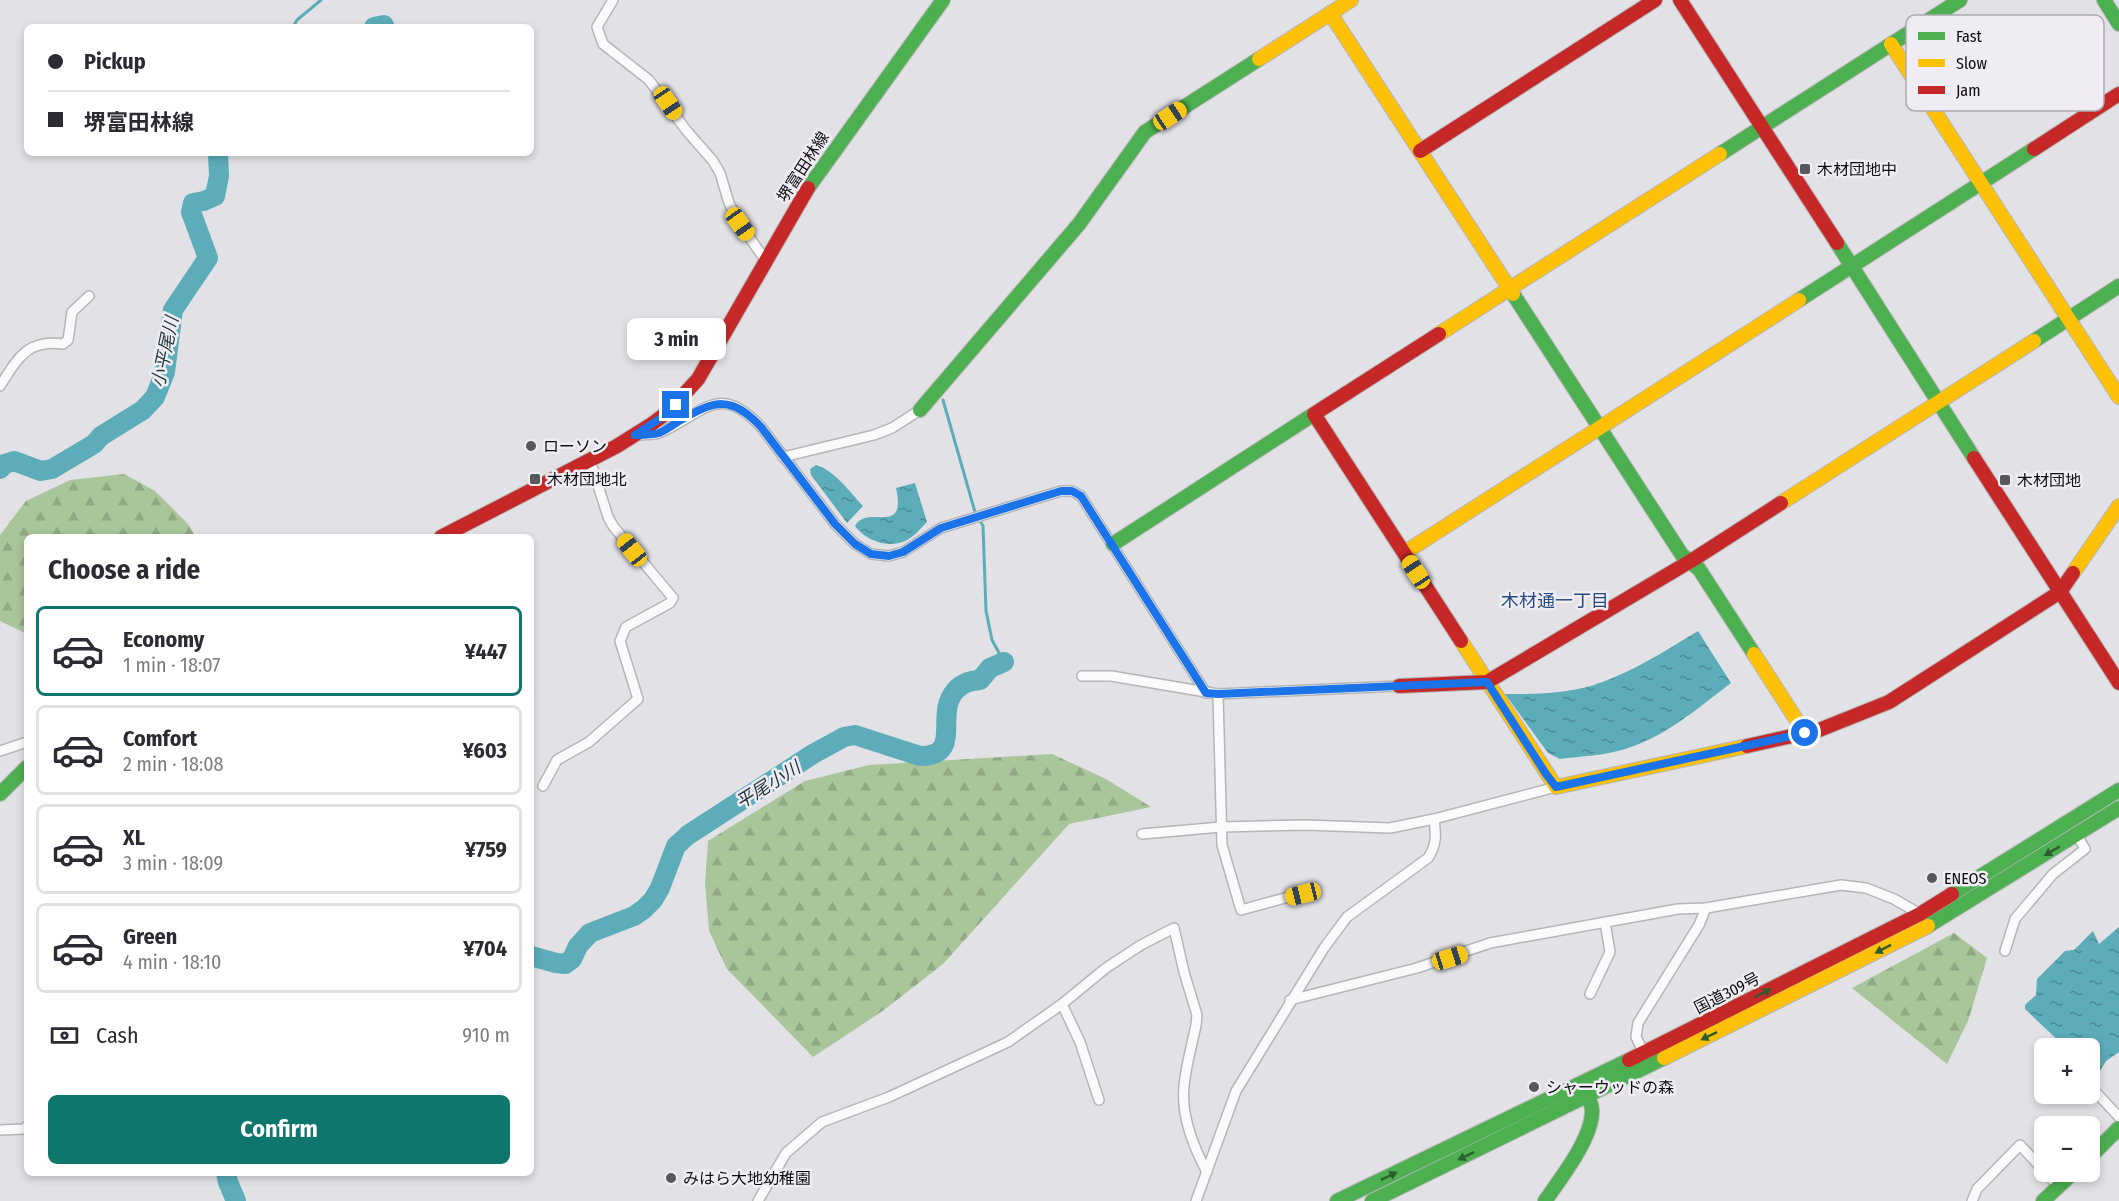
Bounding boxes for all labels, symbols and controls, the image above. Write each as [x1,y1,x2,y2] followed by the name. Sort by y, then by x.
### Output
[1906,15,2104,111] legend
[1956,27,1983,46] text: Fast
[84,48,146,75] text: Pickup
[1956,54,1987,73] text: Slow
[1956,81,1981,100] text: Jam
[650,83,686,123] car
[1150,99,1190,133] car
[84,109,194,136] text: 堺富田林線
[773,128,833,206] street label: 堺富田林線
[1817,160,1897,179] place label: 木材団地中
[1798,162,1812,176] marker: 木材団地中
[722,204,758,244] car
[147,313,184,390] water label: 小平尾川
[626,318,726,360] callout: 3 min
[654,327,699,351] text: 3 min
[662,391,689,418] route end
[543,437,607,456] place label: ローソン
[524,439,538,453] marker: ローソン
[547,470,627,489] place label: 木材団地北
[2017,471,2081,490] place label: 木材団地
[528,472,542,486] marker: 木材団地北
[1998,473,2012,487] marker: 木材団地
[614,530,650,570] car
[1399,552,1433,592] car
[48,554,200,586] text: Choose a ride
[1501,590,1609,612] district label: 木材通一丁目
[51,624,105,678] icon: car
[123,626,204,653] text: Economy
[465,638,507,665] text: ¥447
[123,653,220,677] text: 1 min · 18:07
[1791,719,1818,746] route start
[51,723,105,777] icon: car
[123,725,197,752] text: Comfort
[463,737,507,764] text: ¥603
[123,752,224,776] text: 2 min · 18:08
[732,756,806,813] water label: 平尾小川
[51,822,105,876] icon: car
[123,824,145,851] text: XL
[465,836,507,863] text: ¥759
[2044,845,2060,856] one-way arrow
[123,851,223,875] text: 3 min · 18:09
[1944,869,1987,888] place label: ENEOS
[1925,871,1939,885] marker: ENEOS
[1283,881,1323,907] car
[51,921,105,975] icon: car
[123,923,177,950] text: Green
[463,935,507,962] text: ¥704
[1430,944,1470,972] car
[1875,944,1892,953] one-way arrow
[123,950,221,974] text: 4 min · 18:10
[1691,968,1763,1018] street label: 国道309号
[1755,988,1772,997] one-way arrow
[48,1019,81,1052] icon: cash
[96,1022,139,1049] text: Cash
[462,1023,510,1047] text: 910 m
[1700,1031,1718,1041] one-way arrow
[2034,1038,2100,1182] map controls
[2034,1038,2100,1104] button: +
[1546,1078,1674,1097] place label: シャーウッドの森
[1527,1080,1541,1094] marker: シャーウッドの森
[48,1095,510,1164] button: Confirm
[2034,1116,2100,1182] button: −
[1457,1152,1474,1161] one-way arrow
[683,1169,811,1188] place label: みはら大地幼稚園
[664,1171,678,1185] marker: みはら大地幼稚園
[1381,1171,1398,1180] one-way arrow

